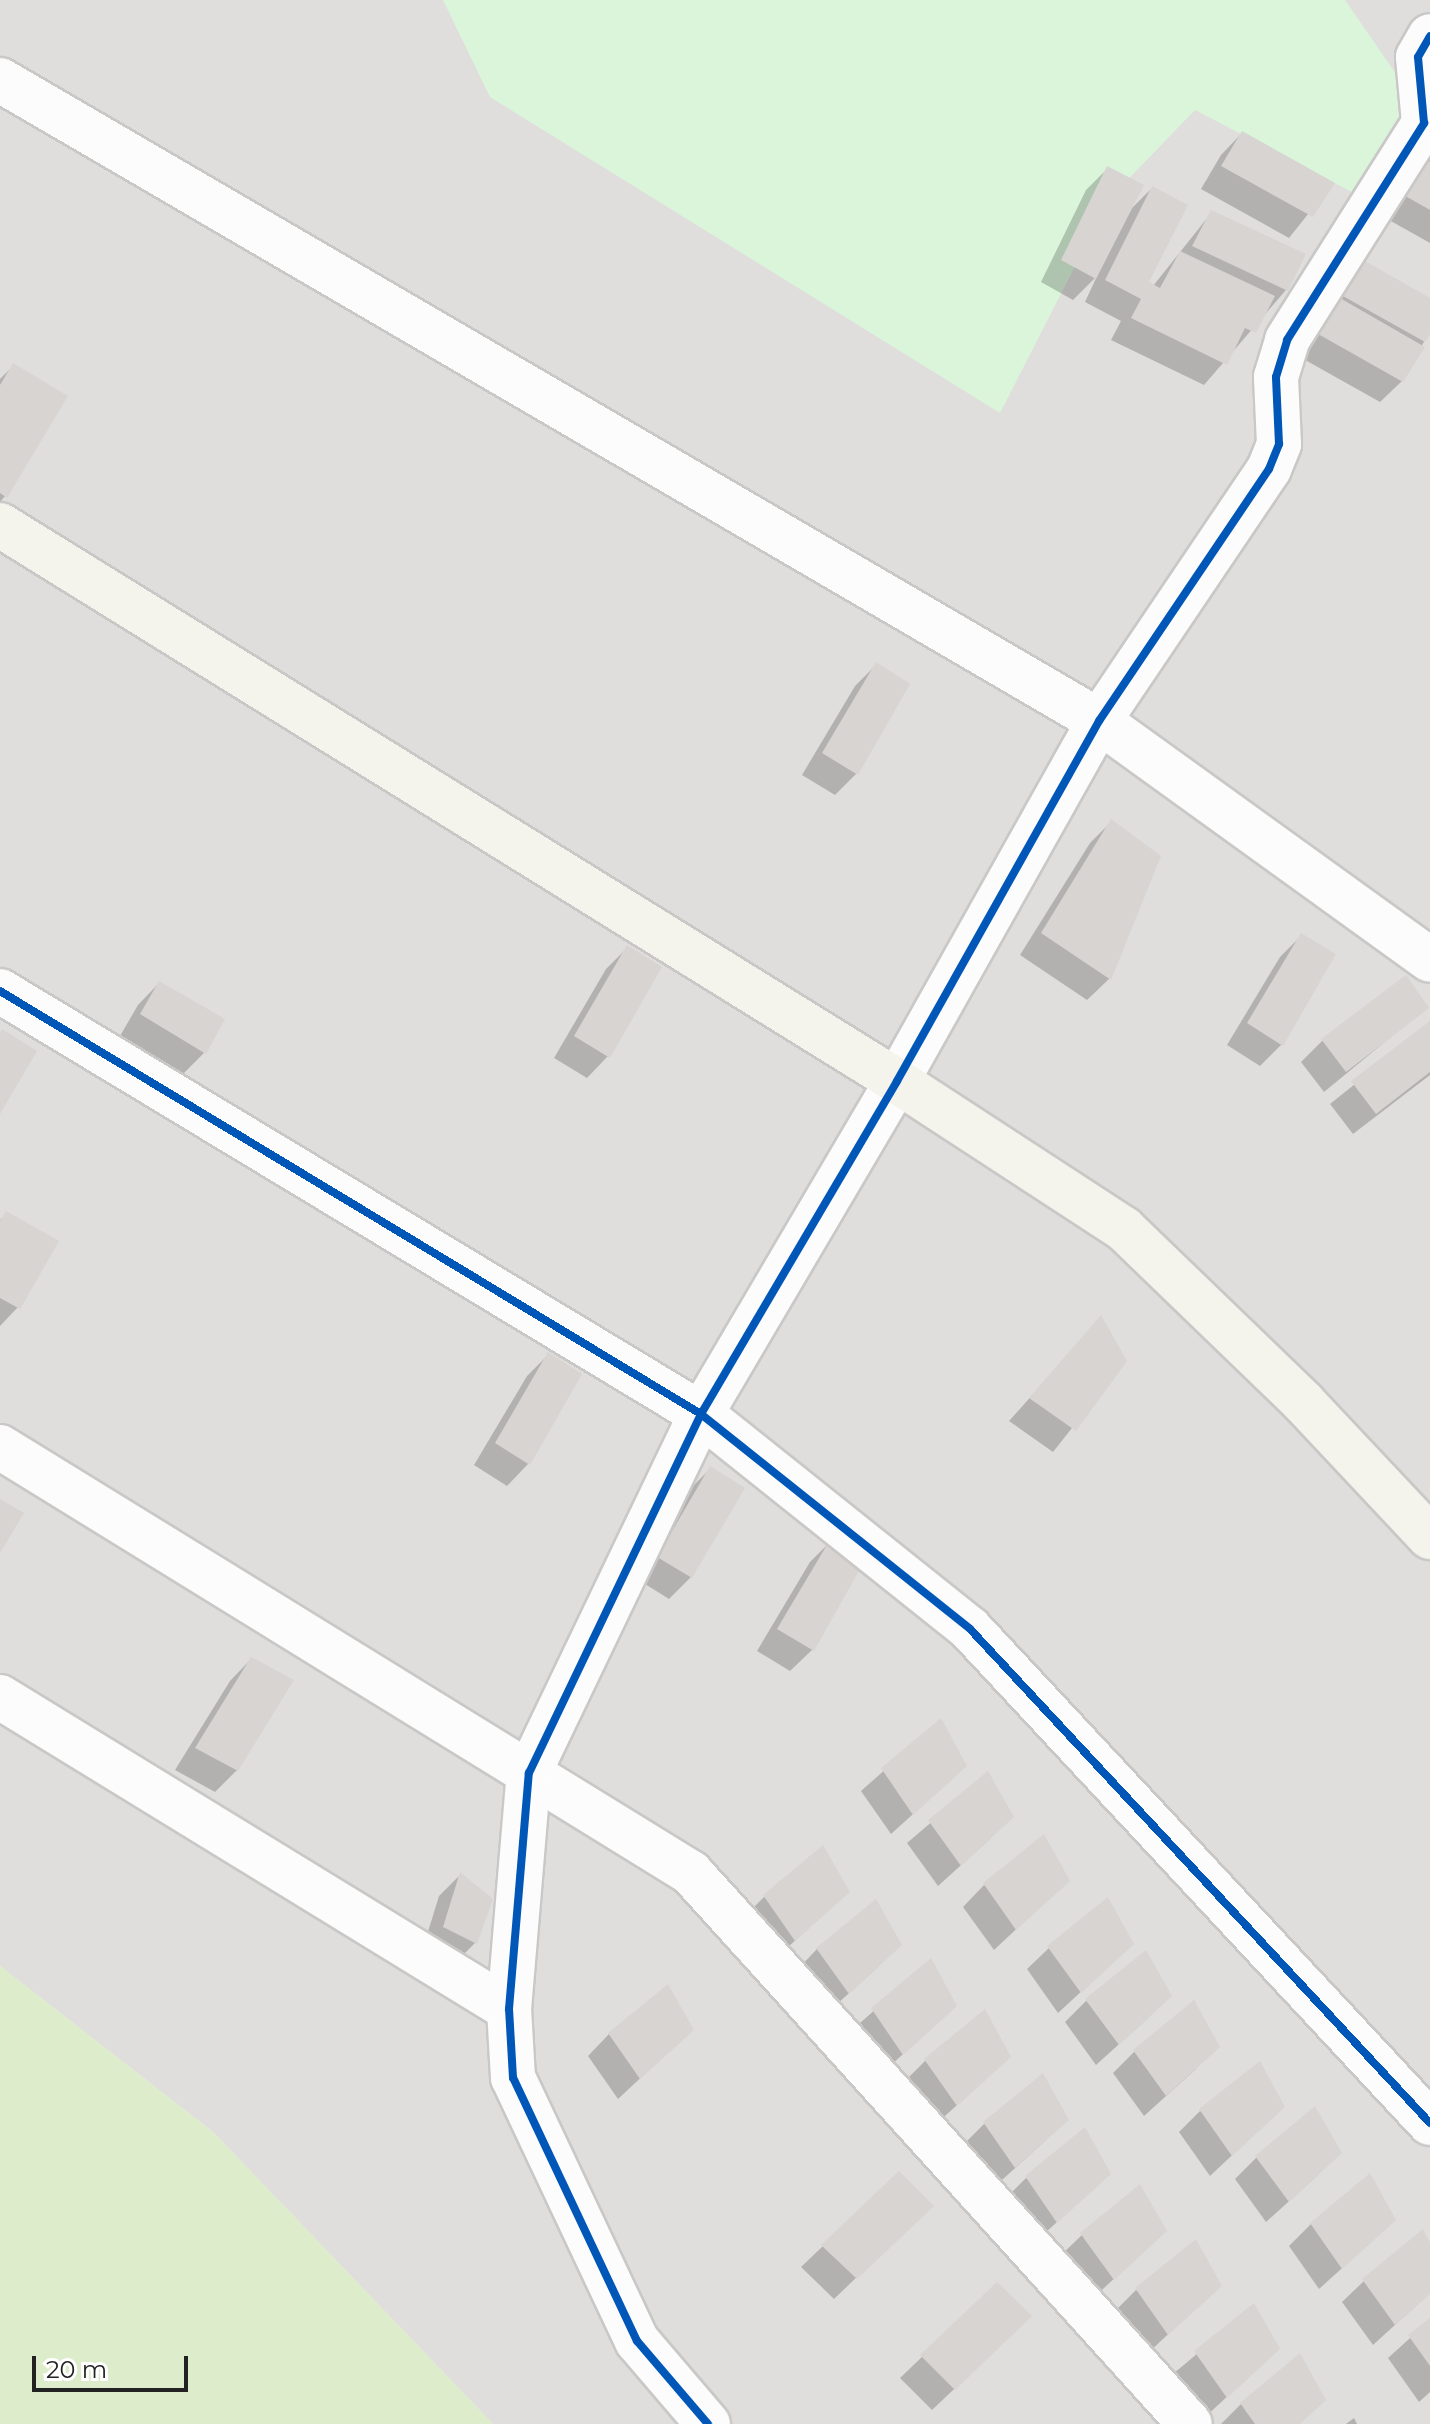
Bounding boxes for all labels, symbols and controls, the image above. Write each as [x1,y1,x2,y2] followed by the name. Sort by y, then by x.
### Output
[36,2340,192,2390] scale bar
[46,2355,107,2384] text: 20 m

